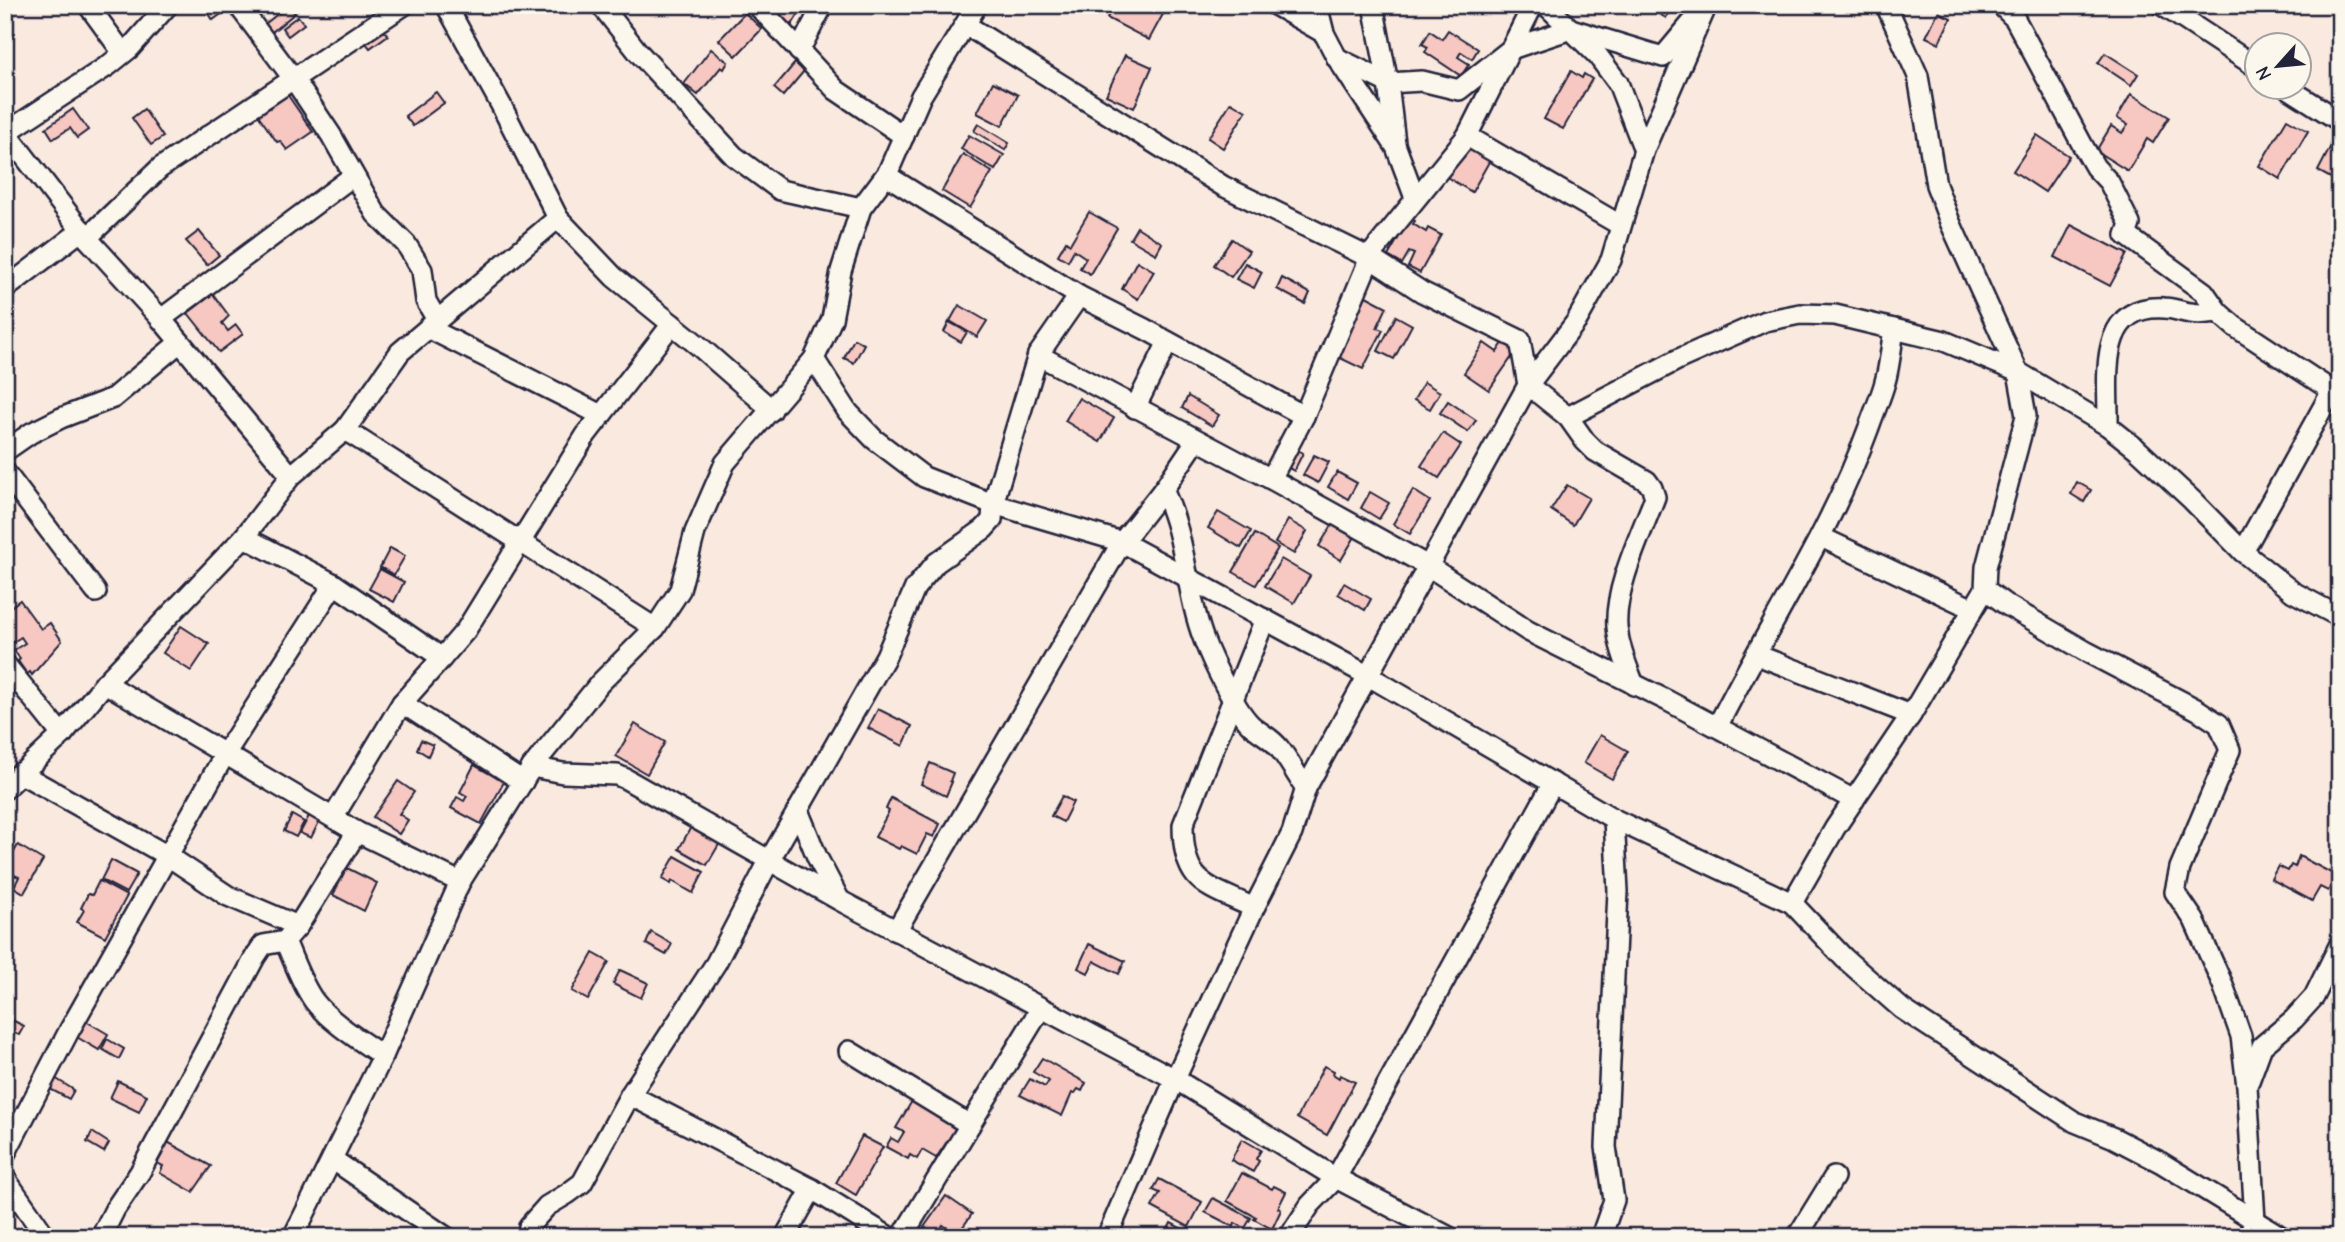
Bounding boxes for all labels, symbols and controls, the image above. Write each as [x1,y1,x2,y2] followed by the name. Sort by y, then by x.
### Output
[2244,32,2314,102] north arrow
[2251,63,2276,84] text: N

